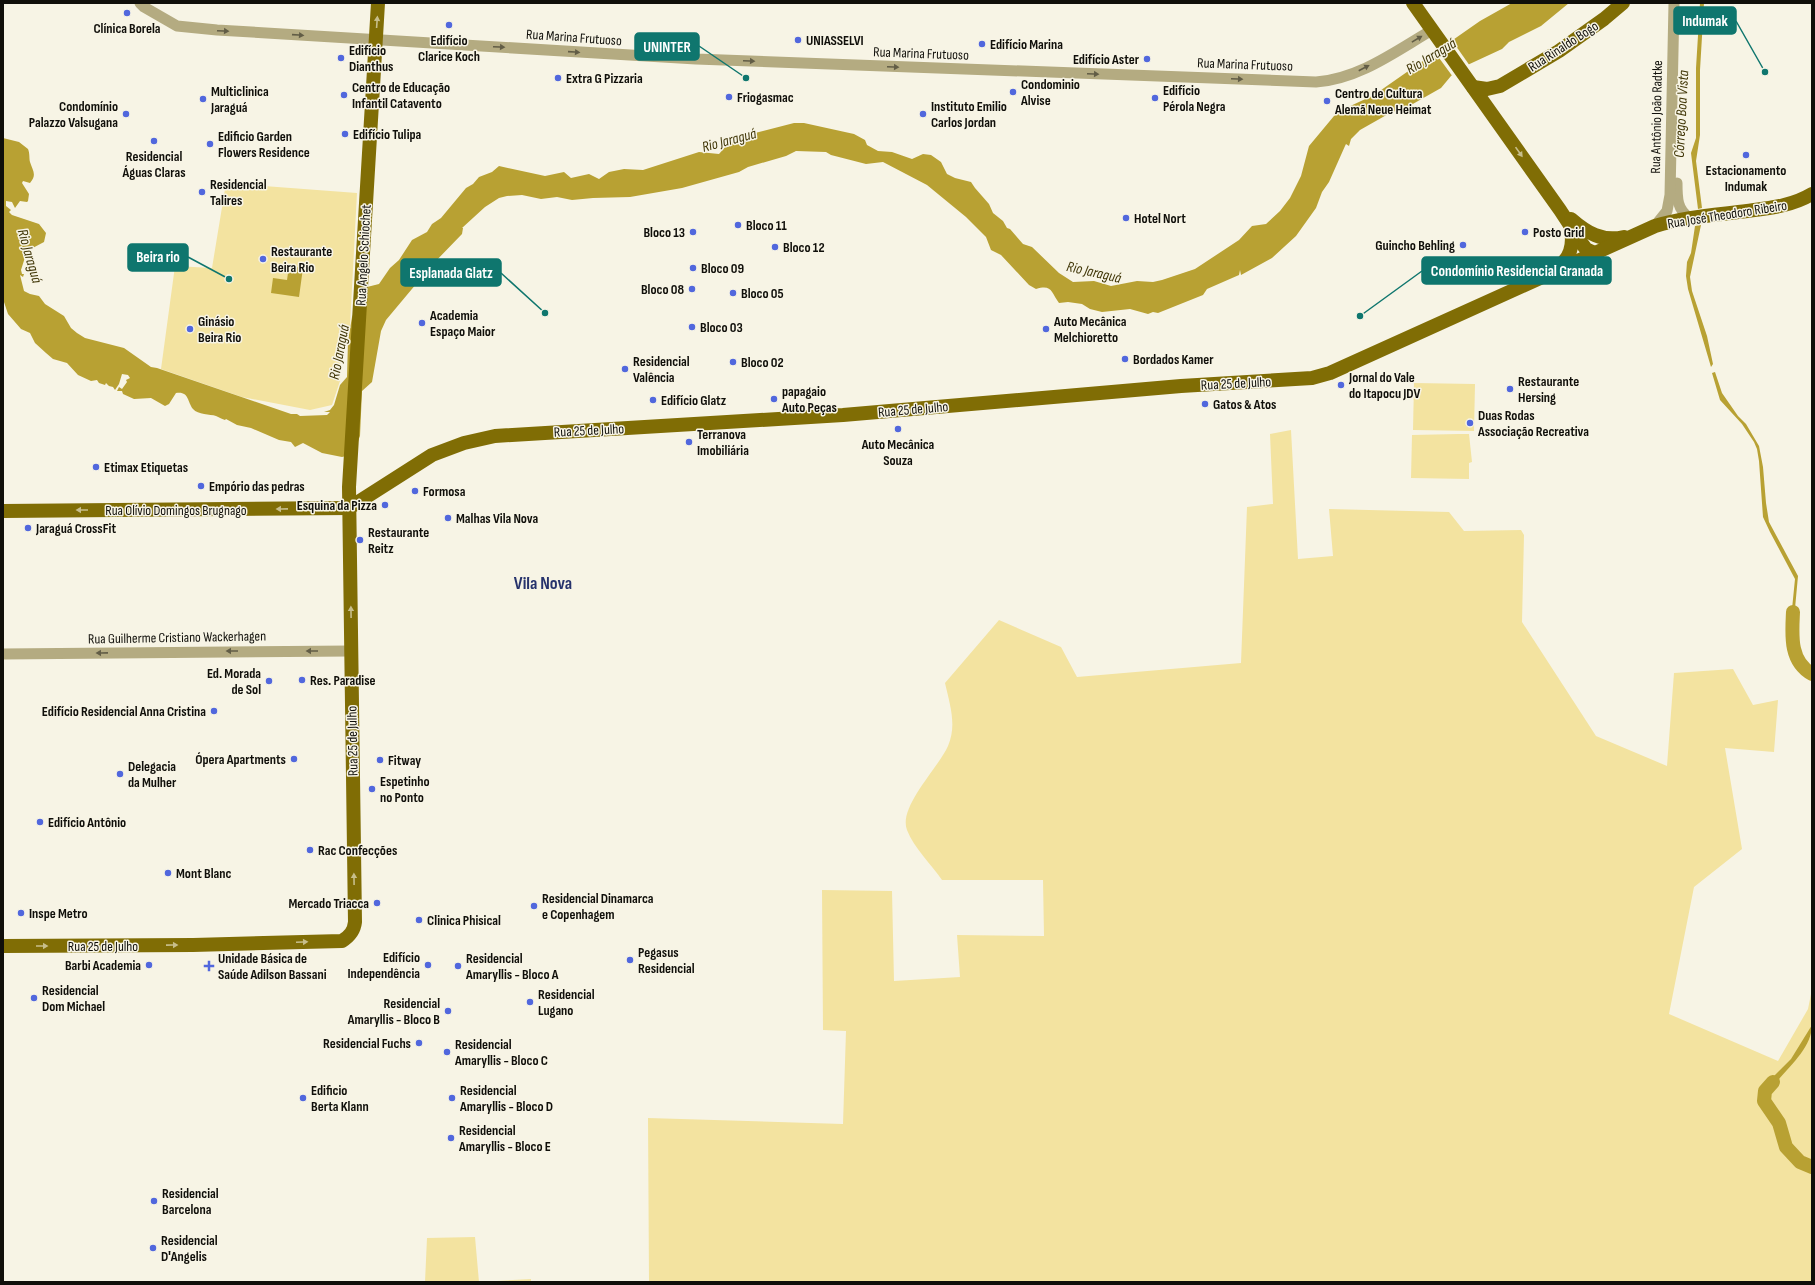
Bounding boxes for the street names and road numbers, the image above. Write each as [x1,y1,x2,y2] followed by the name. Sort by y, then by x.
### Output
[1525,17,1602,75] street label: Rua Rinaldo Bogo
[526,26,623,49] street label: Rua Marina Frutuoso
[873,43,969,64] street label: Rua Marina Frutuoso
[1197,54,1293,75] street label: Rua Marina Frutuoso
[1647,60,1666,174] street label: Rua Antônio João Radtke
[1666,197,1788,232] street label: Rua José Theodoro Ribeiro
[352,204,375,306] street label: Rua Angelo Schiochet
[1200,373,1272,394] street label: Rua 25 de Julho
[877,398,949,421] street label: Rua 25 de Julho
[553,420,625,441] street label: Rua 25 de Julho
[105,502,247,519] street label: Rua Olívio Domingos Brugnago
[88,627,266,648] street label: Rua Guilherme Cristiano Wackerhagen
[343,705,362,776] street label: Rua 25 de Julho
[68,938,138,955] street label: Rua 25 de Julho

